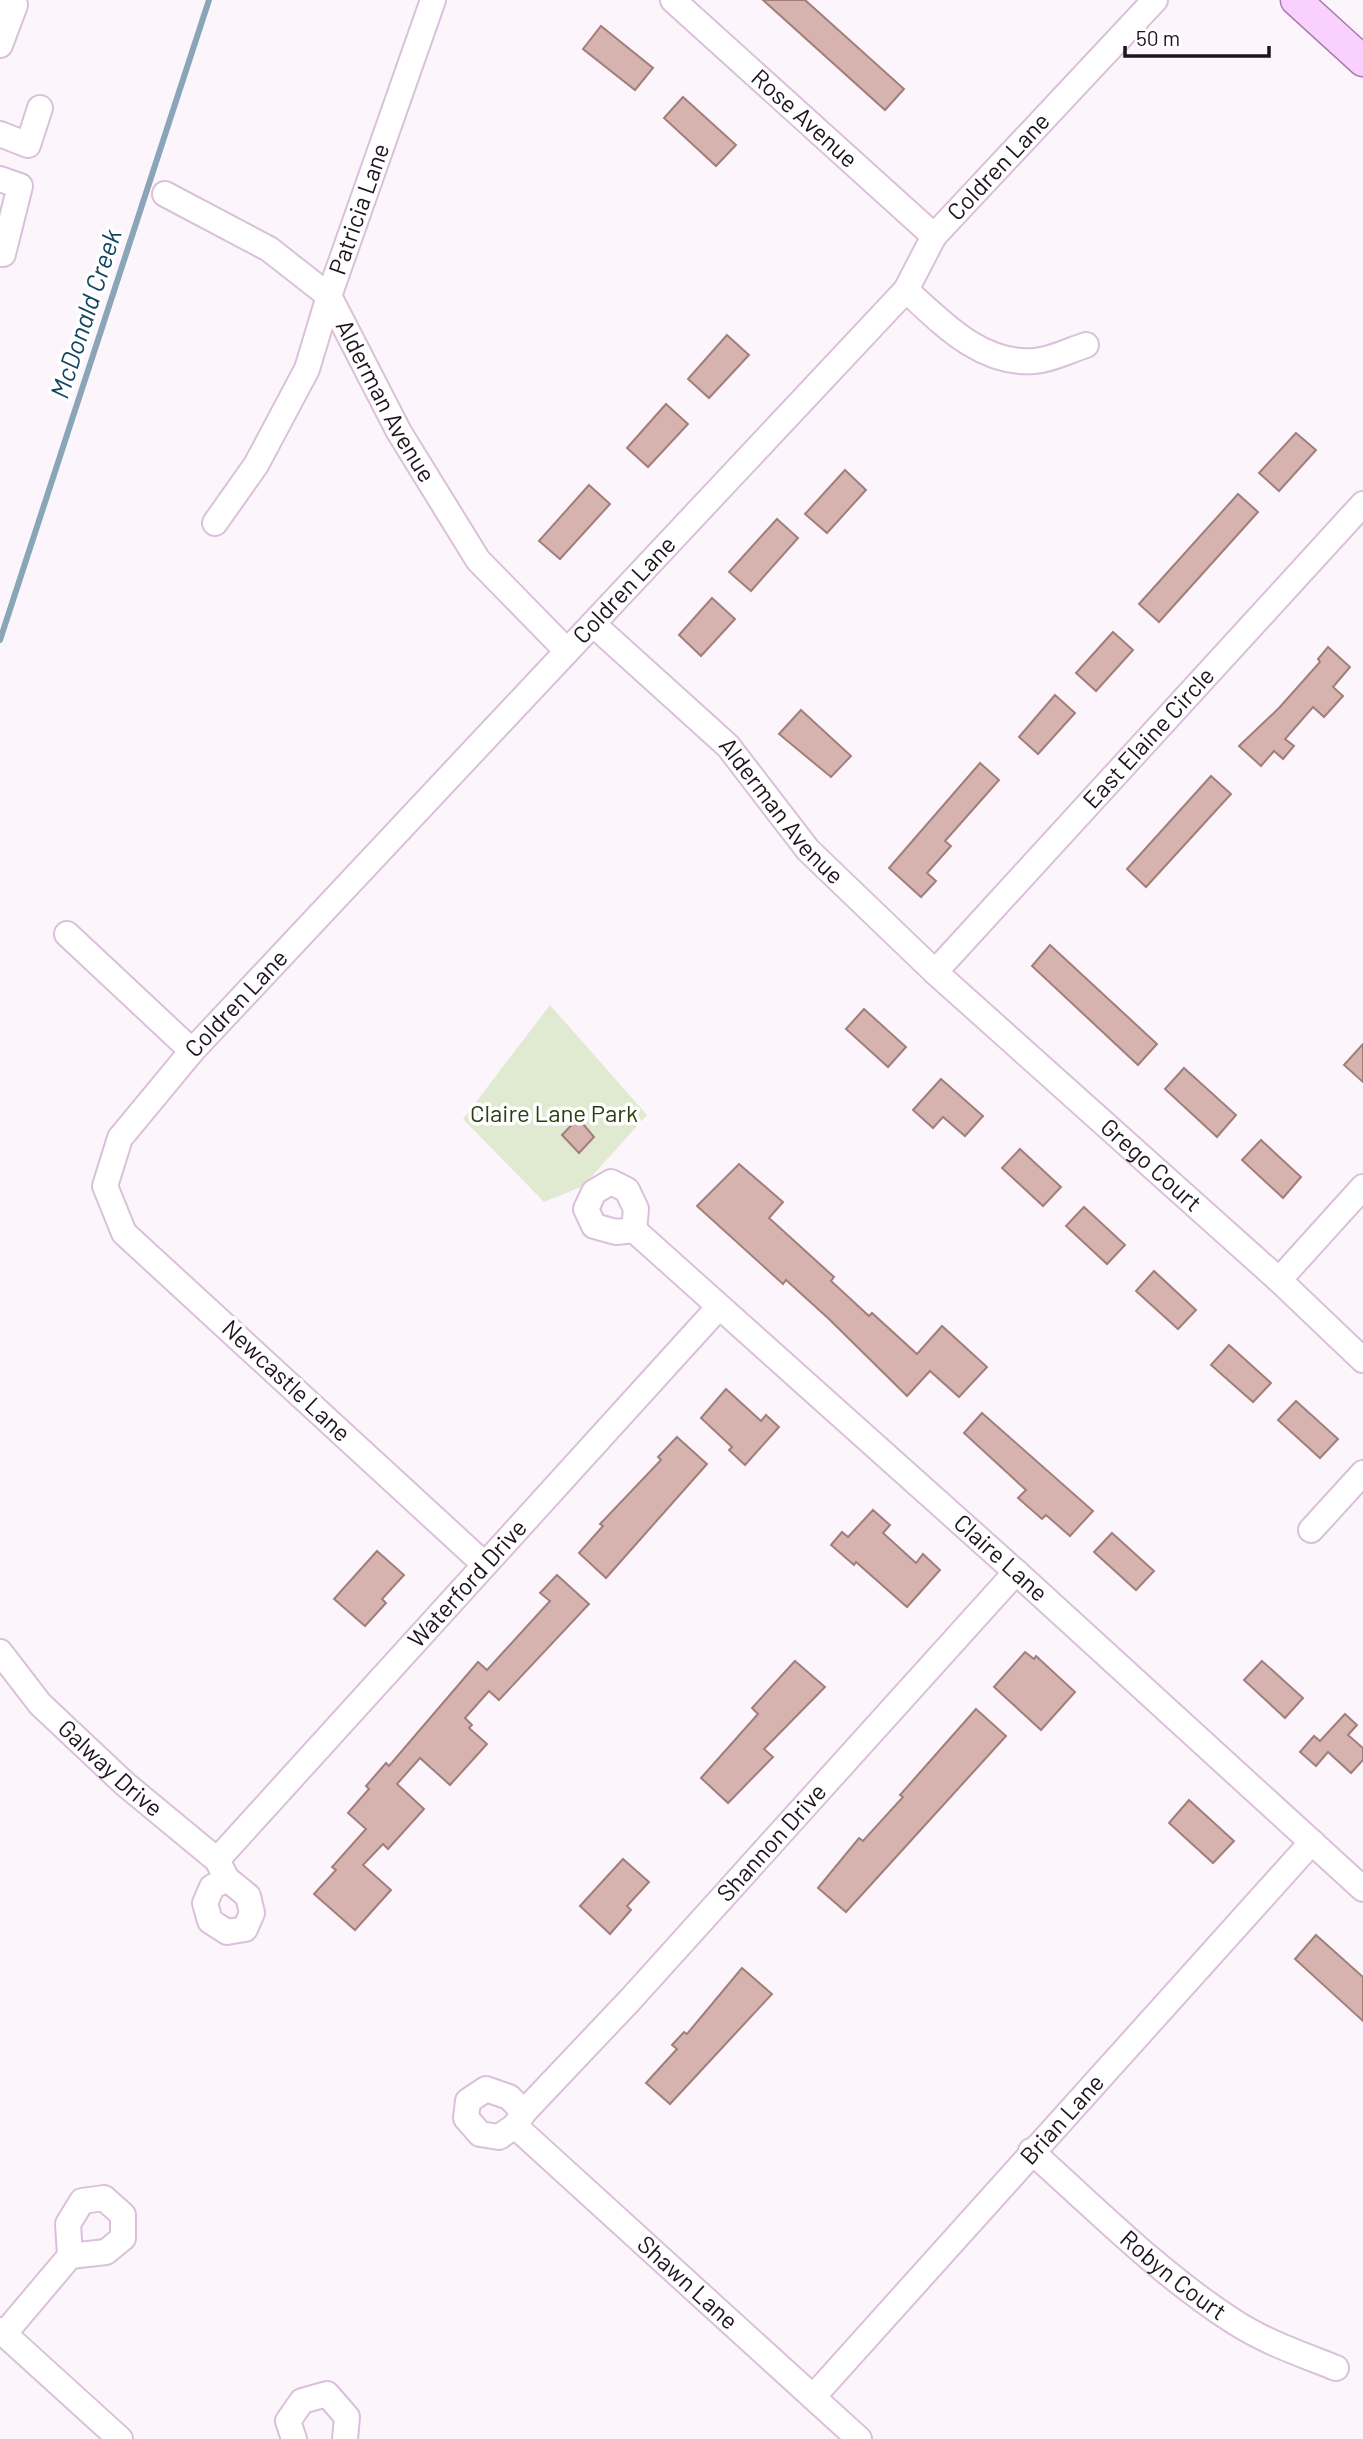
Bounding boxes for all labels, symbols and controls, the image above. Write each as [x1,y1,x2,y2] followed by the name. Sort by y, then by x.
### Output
[1125,14,1268,58] scale bar
[1136,25,1180,50] text: 50 m
[746,62,864,173] street label: Rose Avenue
[940,106,1055,226] street label: Coldren Lane
[322,139,394,278] street label: Patricia Lane
[43,225,127,402] water label: McDonald Creek
[331,314,442,487] street label: Alderman Avenue
[566,529,681,649] street label: Coldren Lane
[1076,661,1220,814] street label: East Elaine Circle
[714,731,850,889] street label: Alderman Avenue
[178,943,293,1062] street label: Coldren Lane
[470,1098,638,1127] park label: Claire Lane Park
[1096,1112,1208,1217] street label: Grego Court
[217,1313,357,1447] street label: Newcastle Lane
[949,1507,1054,1607] street label: Claire Lane
[401,1513,532,1653] street label: Waterford Drive
[53,1713,169,1822] street label: Galway Drive
[710,1777,832,1907] street label: Shannon Drive
[1013,2067,1109,2170] street label: Brian Lane
[1115,2223,1232,2325] street label: Robyn Court
[632,2229,745,2335] street label: Shawn Lane

